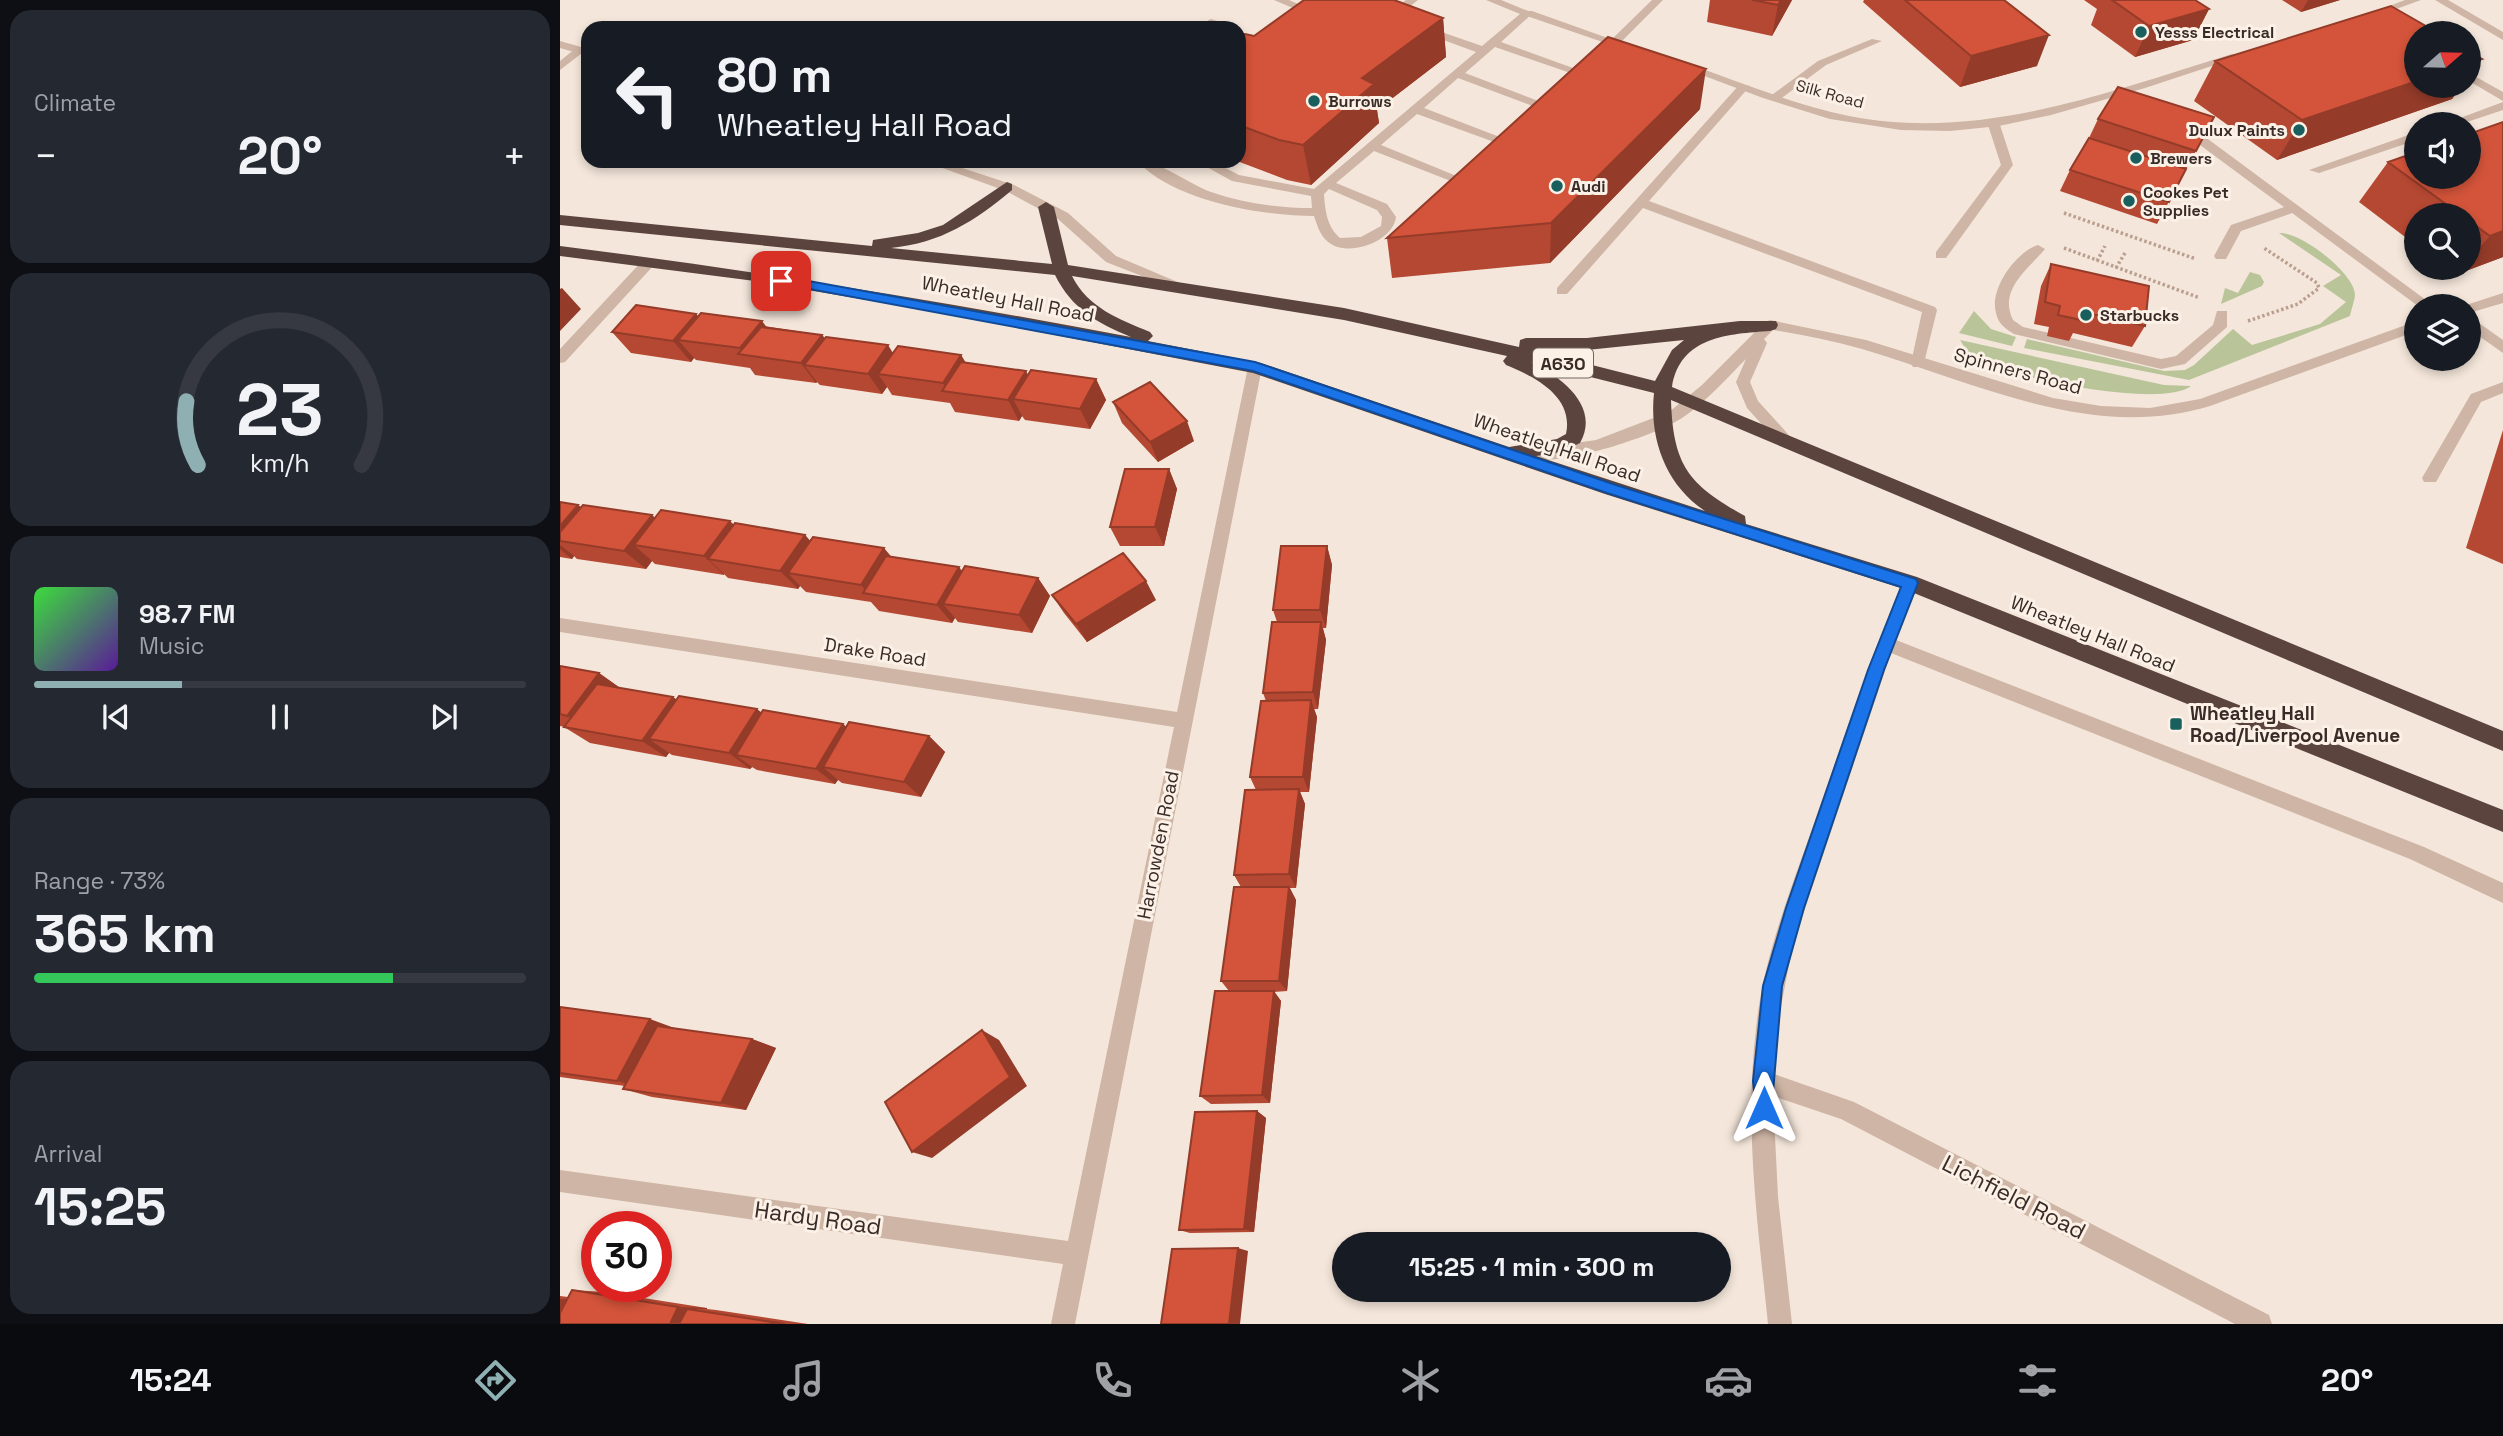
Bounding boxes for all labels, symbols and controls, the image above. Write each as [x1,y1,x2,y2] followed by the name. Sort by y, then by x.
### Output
[2404,21,2482,98] north arrow
[2404,21,2481,371] map controls
[2155,22,2274,43] place label: Yesss Electrical
[2133,24,2149,40] marker: Yesss Electrical
[717,44,832,106] text: 80 m
[602,49,693,140] icon: left
[1794,75,1866,113] street label: Silk Road
[34,88,116,118] text: Climate
[1328,91,1392,112] place label: Burrows
[1306,93,1322,109] marker: Burrows
[717,105,1012,145] text: Wheatley Hall Road
[2404,112,2481,189] button: sound
[2189,120,2285,141] place label: Dulux Paints
[2291,122,2307,138] marker: Dulux Paints
[237,123,323,189] text: 20°
[34,132,58,180] text: −
[502,132,526,180] text: +
[2150,148,2212,169] place label: Brewers
[2128,150,2144,166] marker: Brewers
[1571,176,1605,197] place label: Audi
[1549,178,1565,194] marker: Audi
[2143,182,2229,221] place label: Cookes Pet Supplies
[2121,193,2137,209] marker: Cookes Pet Supplies
[2404,203,2481,280] button: search
[751,251,811,311] pin
[762,262,800,300] icon: arrive
[920,270,1096,328] street label: Wheatley Hall Road
[2404,294,2481,371] button: layers
[2100,305,2179,326] place label: Starbucks
[2078,307,2094,323] marker: Starbucks
[1951,342,2085,400] street label: Spinners Road
[1533,348,1593,377] road number: A630
[236,364,324,457] text: 23
[1470,408,1644,488] street label: Wheatley Hall Road
[250,447,310,479] text: km/h
[2007,590,2179,678] street label: Wheatley Hall Road
[139,597,235,631] text: 98.7 FM
[139,631,204,661] text: Music
[822,632,928,672] street label: Drake Road
[97,698,135,736] icon: previous
[261,698,299,736] icon: pause
[425,698,463,736] icon: next
[2190,701,2400,748] place label: Wheatley Hall Road/Liverpool Avenue
[2168,716,2184,732] marker: Wheatley Hall Road/Liverpool Avenue
[1131,769,1185,921] street label: Harrowden Road
[34,866,165,896] text: Range · 73%
[34,901,216,967] text: 365 km
[1727,1071,1801,1145] position arrow
[34,1139,102,1169] text: Arrival
[1937,1148,2091,1246] street label: Lichfield Road
[34,1174,166,1240] text: 15:25
[753,1194,883,1242] street label: Hardy Road
[581,1211,672,1302] speed limit sign: 30
[1409,1250,1654,1284] text: 15:25 · 1 min · 300 m
[471,1356,520,1405] icon: directions
[779,1356,828,1405] icon: music
[1088,1356,1137,1405] icon: phone
[1396,1356,1445,1405] icon: climate
[1704,1356,1753,1405] icon: car
[2013,1356,2062,1405] icon: filters
[130,1360,212,1400] text: 15:24
[2321,1360,2373,1400] text: 20°

